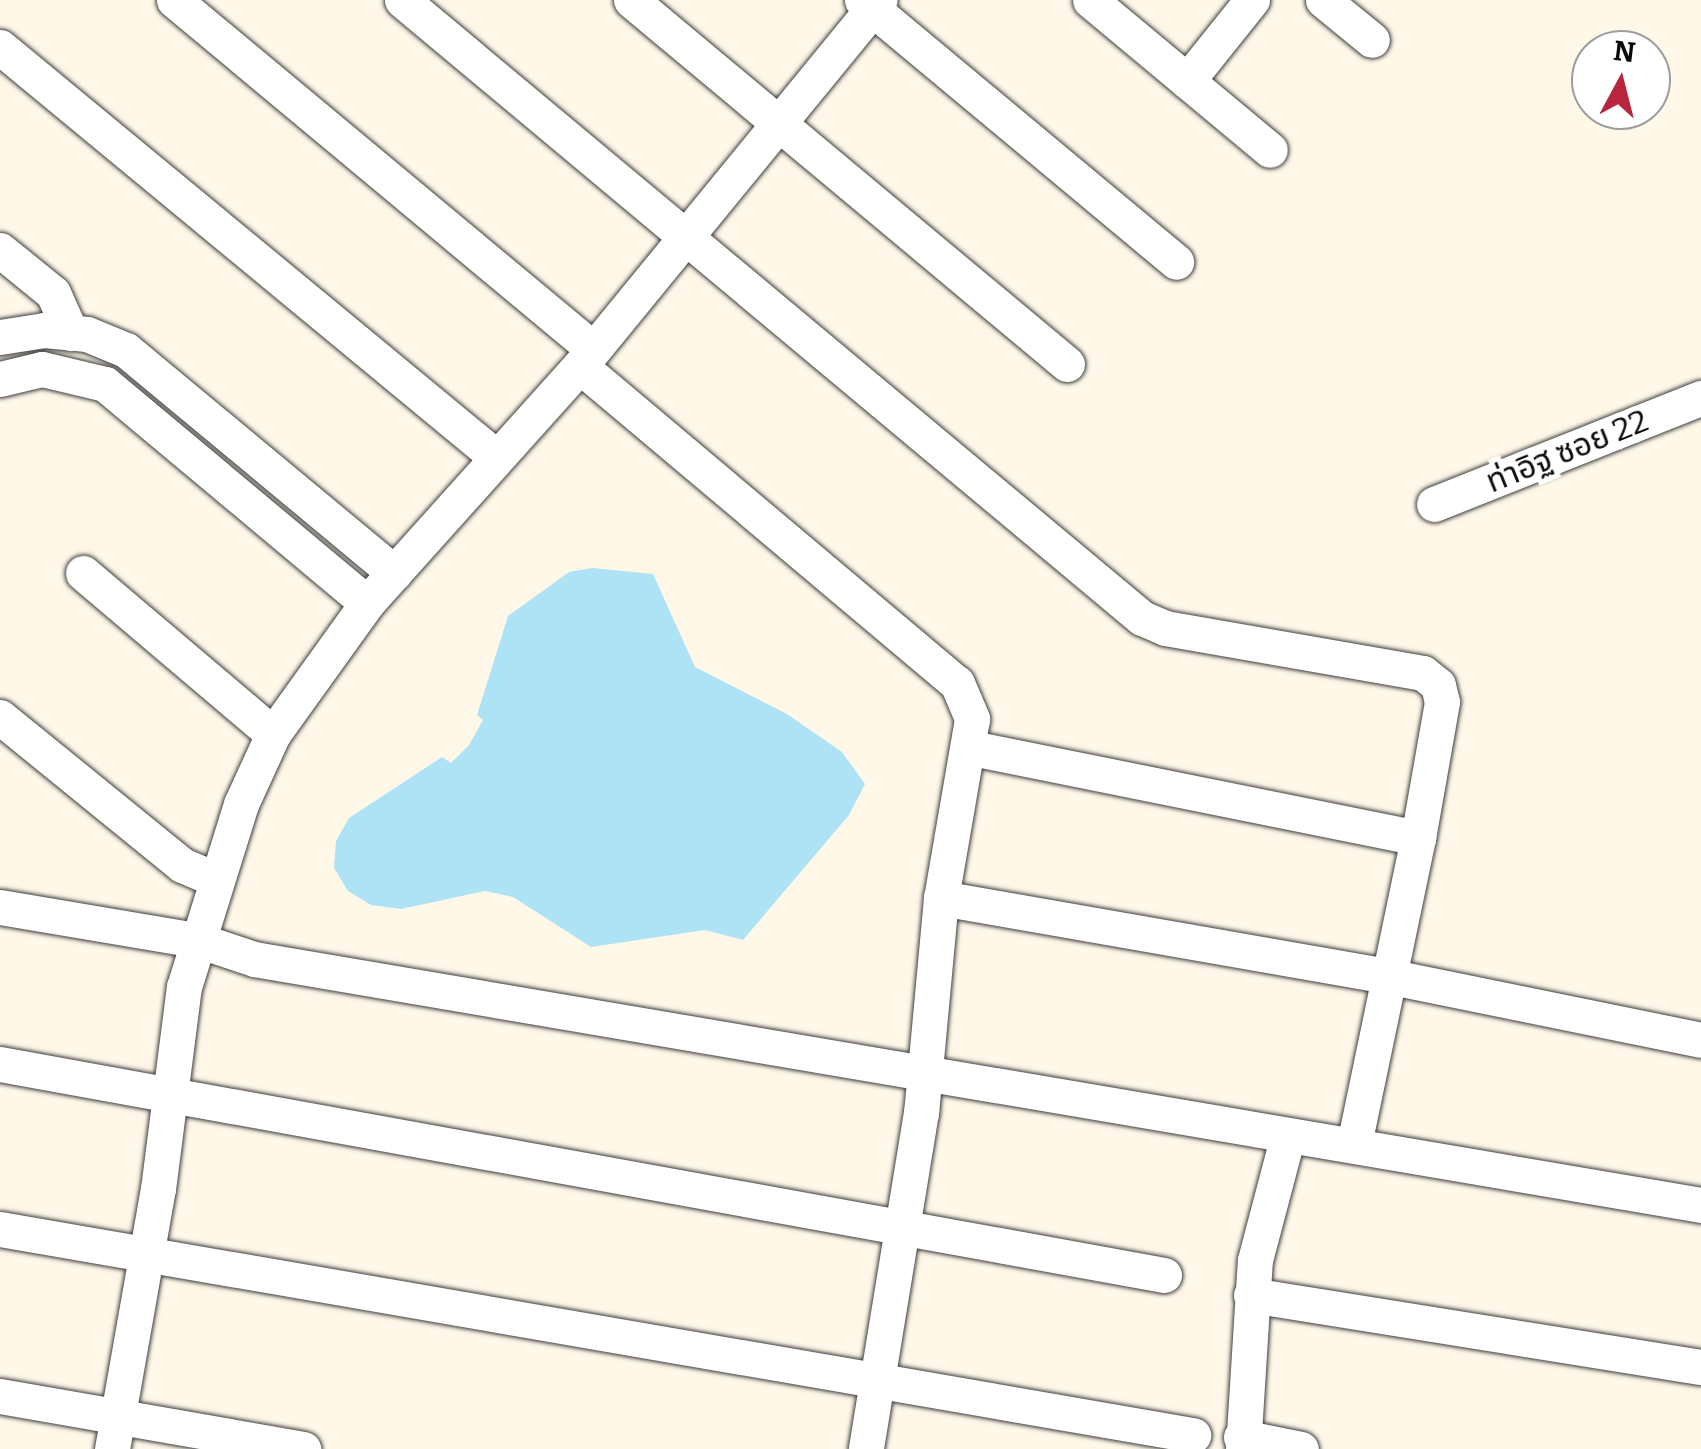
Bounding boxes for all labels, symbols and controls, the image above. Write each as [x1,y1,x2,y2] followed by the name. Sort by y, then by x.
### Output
[1571,30,1671,130] north arrow
[1612,34,1637,69] text: N
[1480,401,1654,501] street label: ท่าอิฐ ซอย 22

